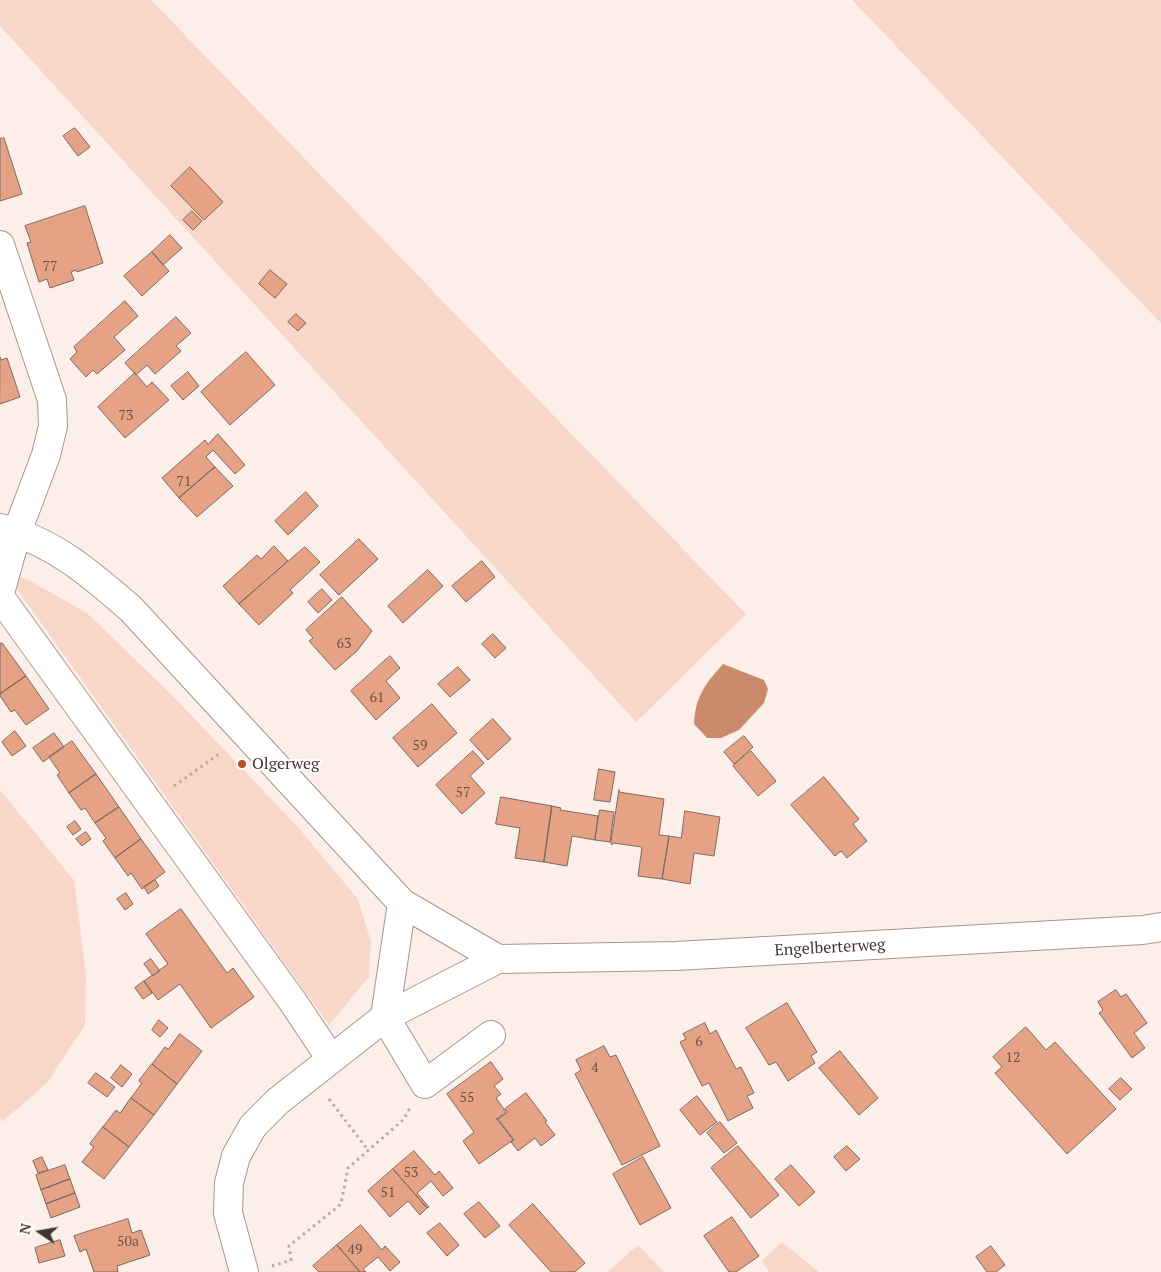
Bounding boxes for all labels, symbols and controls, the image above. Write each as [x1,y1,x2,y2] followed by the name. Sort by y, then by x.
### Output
[43,259,57,275] house number: 77
[119,408,133,424] house number: 73
[177,474,191,490] house number: 71
[337,636,351,652] house number: 63
[370,690,384,706] house number: 61
[413,738,427,754] house number: 59
[252,754,319,774] place label: Olgerweg
[236,758,248,770] marker: Olgerweg
[456,785,470,801] house number: 57
[774,936,886,960] street label: Engelberterweg
[695,1034,703,1050] house number: 6
[1006,1050,1020,1066] house number: 12
[591,1060,599,1076] house number: 4
[460,1090,474,1106] house number: 55
[404,1165,418,1181] house number: 53
[381,1185,395,1201] house number: 51
[15,1207,65,1257] north arrow
[14,1222,35,1236] text: N
[117,1234,139,1250] house number: 50a
[348,1242,362,1258] house number: 49

